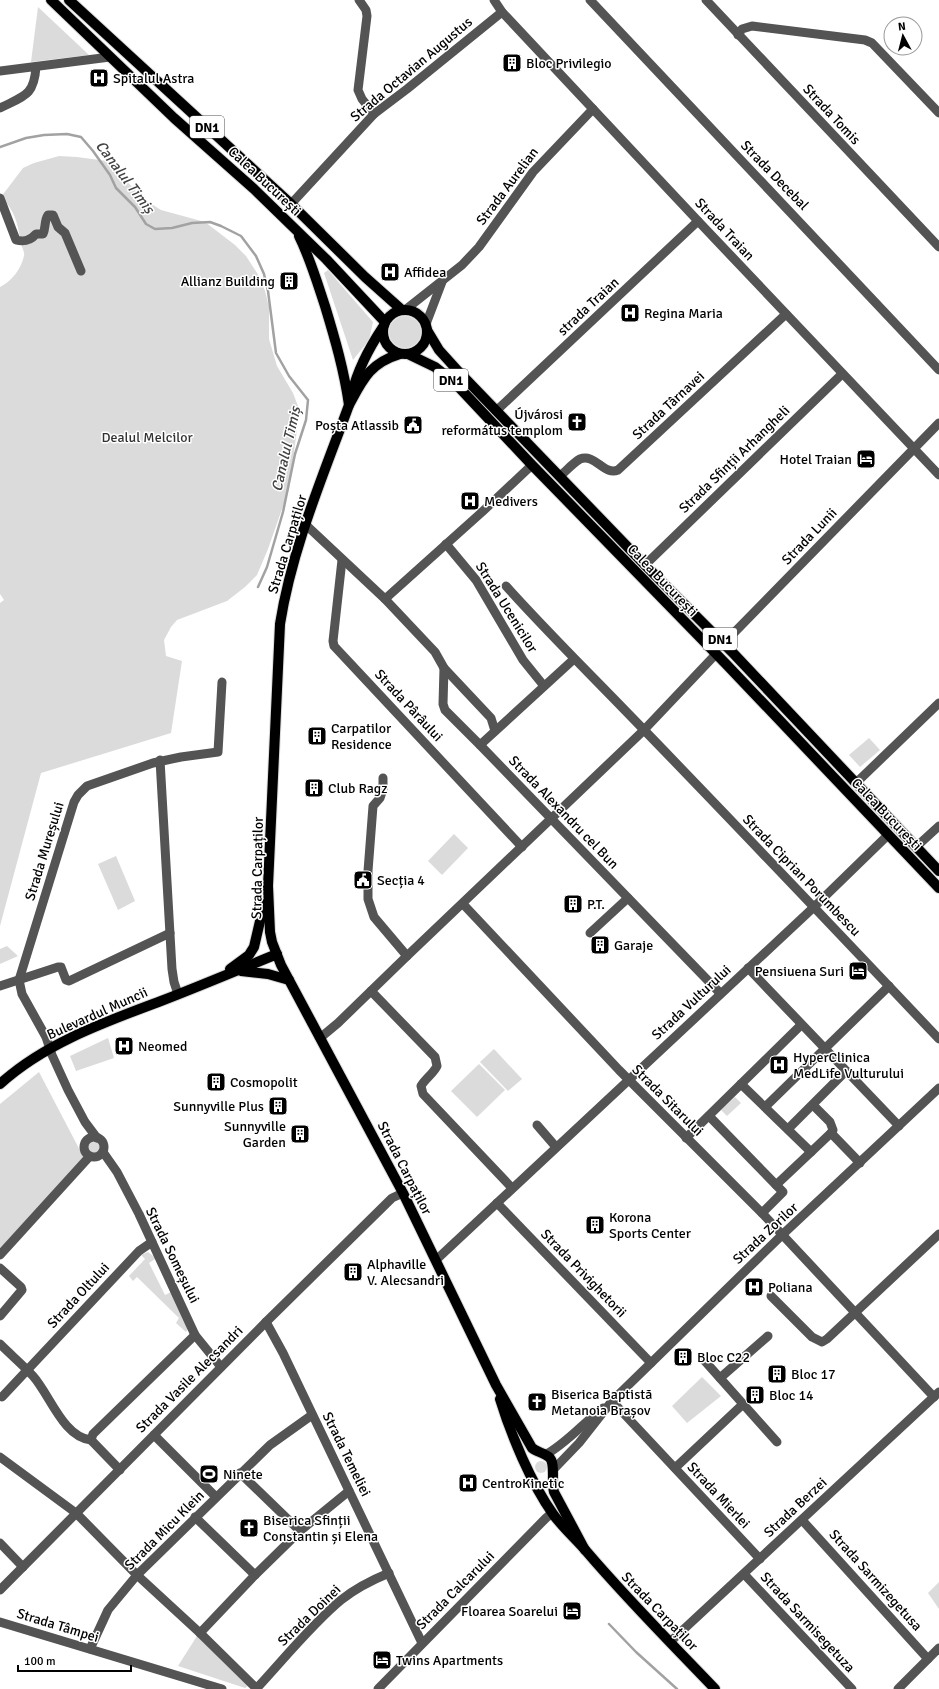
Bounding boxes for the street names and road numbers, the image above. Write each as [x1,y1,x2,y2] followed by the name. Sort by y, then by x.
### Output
[347,13,476,125] street label: Strada Octavian Augustus
[799,81,864,148] street label: Strada Tomis
[190,116,224,138] road number: DN1
[737,137,812,214] street label: Strada Decebal
[225,143,305,220] street label: Calea București
[473,144,542,229] street label: Strada Aurelian
[691,195,758,264] street label: Strada Traian
[554,274,623,339] street label: strada Traian
[629,368,708,443] street label: Strada Târnavei
[434,369,468,391] road number: DN1
[675,402,793,517] street label: Strada Sfinții Arhangheli
[264,492,311,596] street label: Strada Carpaților
[778,504,841,568] street label: Strada Lunii
[624,541,701,620] street label: Calea București
[472,559,542,656] street label: Strada Ucenicilor
[703,628,737,650] road number: DN1
[371,666,446,745] street label: Strada Pârâului
[505,752,622,872] street label: Strada Alexandru cel Bun
[848,775,925,854] street label: Calea București
[21,800,68,903] street label: Strada Mureșului
[739,811,864,940] street label: Strada Ciprian Porumbescu
[248,816,267,919] street label: Strada Carpaților
[648,961,735,1043] street label: Strada Vulturului
[44,984,150,1043] street label: Bulevardul Muncii
[628,1061,707,1140] street label: Strada Sitarului
[374,1119,436,1219] street label: Strada Carpaților
[729,1198,802,1268] street label: Strada Zorilor
[142,1204,203,1306] street label: Strada Someșului
[537,1226,630,1321] street label: Strada Privighetorii
[44,1259,113,1332] street label: Strada Oltului
[132,1322,246,1436] street label: Strada Vasile Alecsandri
[319,1409,374,1499] street label: Strada Temeliei
[684,1459,754,1532] street label: Strada Mierlei
[760,1474,830,1541] street label: Strada Berzei
[121,1487,208,1574] street label: Strada Micu Klein
[826,1526,926,1635] street label: Strada Sarmizegetusa
[413,1548,498,1633] street label: Strada Calcarului
[618,1569,702,1655] street label: Strada Carpaților
[757,1569,858,1676] street label: Strada Sarmisegetuza
[274,1581,344,1650] street label: Strada Doinei
[15,1605,101,1646] street label: Strada Tâmpei

